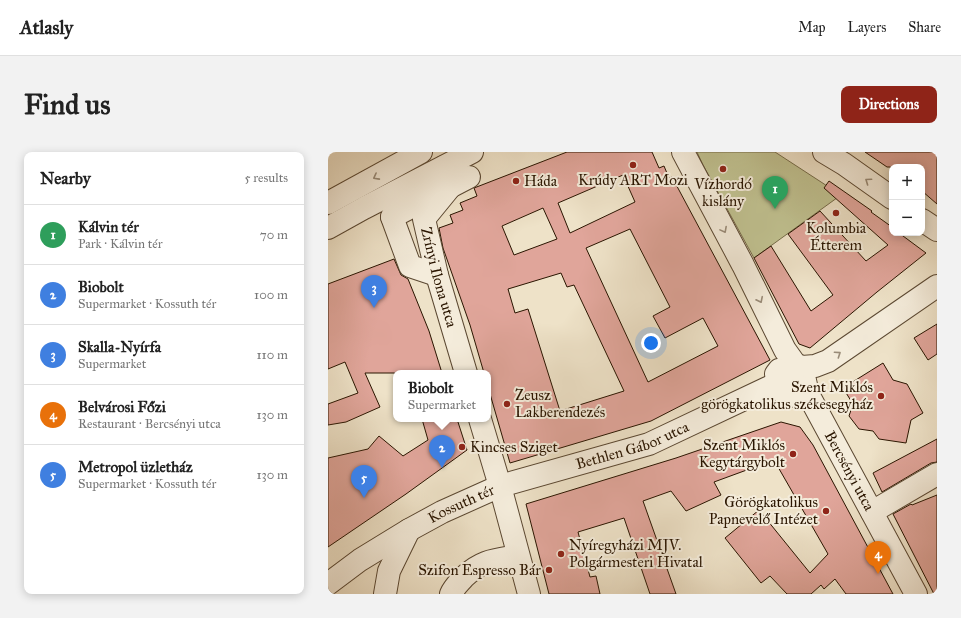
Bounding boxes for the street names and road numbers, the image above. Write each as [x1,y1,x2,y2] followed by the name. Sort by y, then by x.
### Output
[417,225,461,330] street label: Zrínyi Ilona utca
[574,417,692,473] street label: Bethlen Gábor utca
[821,428,879,514] street label: Bercsényi utca
[425,481,498,527] street label: Kossuth tér

